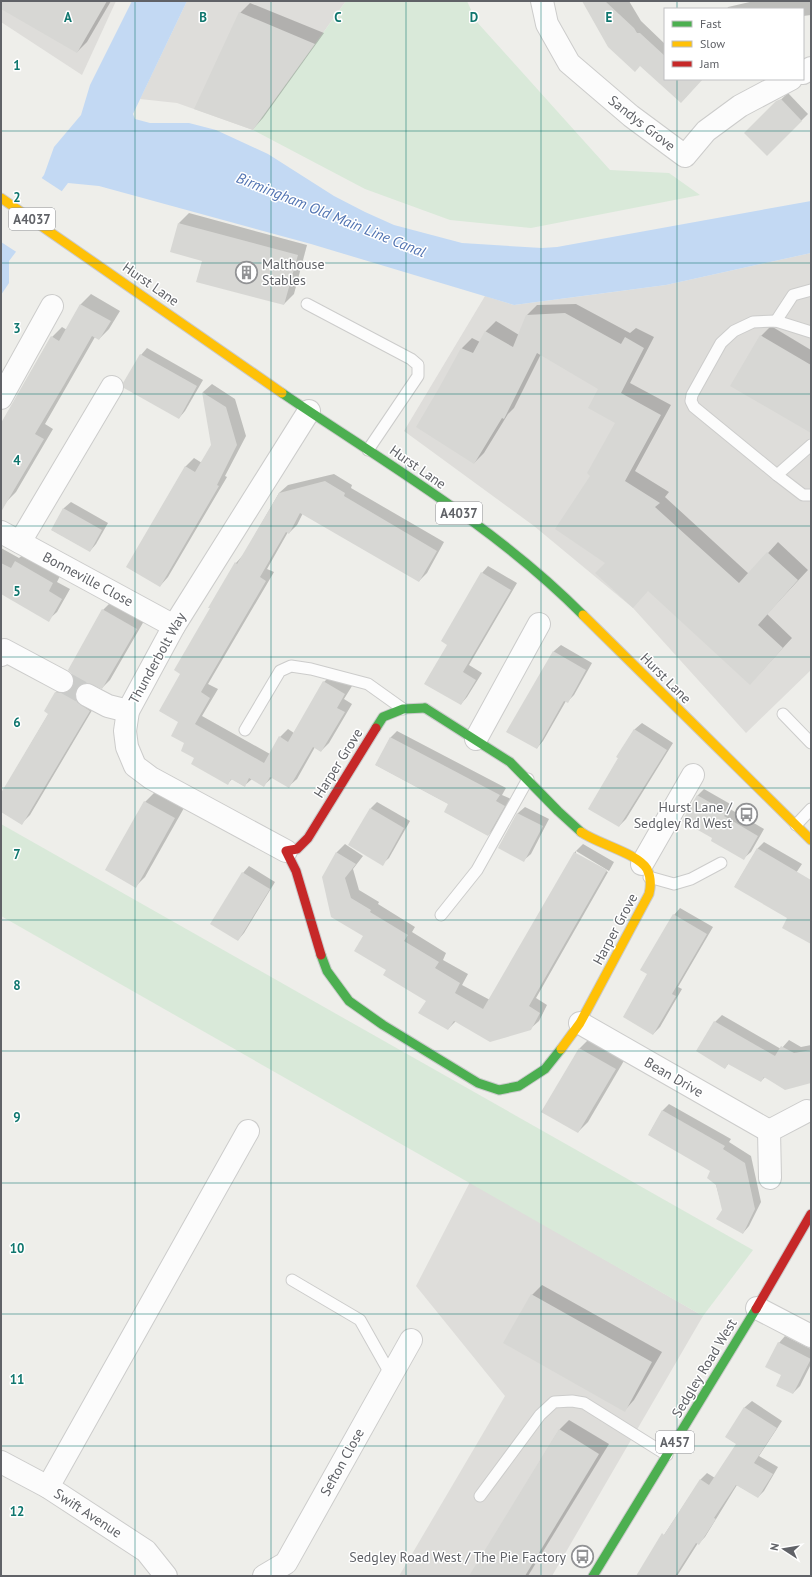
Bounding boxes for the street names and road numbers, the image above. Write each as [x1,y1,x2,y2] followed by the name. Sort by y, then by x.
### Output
[605,91,679,155] street label: Sandys Grove
[9,208,55,230] road number: A4037
[119,258,183,310] street label: Hurst Lane
[386,441,450,493] street label: Hurst Lane
[436,502,482,524] road number: A4037
[40,548,136,610] street label: Bonneville Close
[124,609,190,707] street label: Thunderbolt Way
[637,649,695,707] street label: Hurst Lane
[310,725,366,801] street label: Harper Grove
[589,890,641,968] street label: Harper Grove
[641,1053,707,1101] street label: Bean Drive
[667,1315,741,1421] street label: Sedgley Road West
[316,1425,368,1499] street label: Sefton Close
[656,1431,694,1453] road number: A457
[51,1484,125,1542] street label: Swift Avenue

